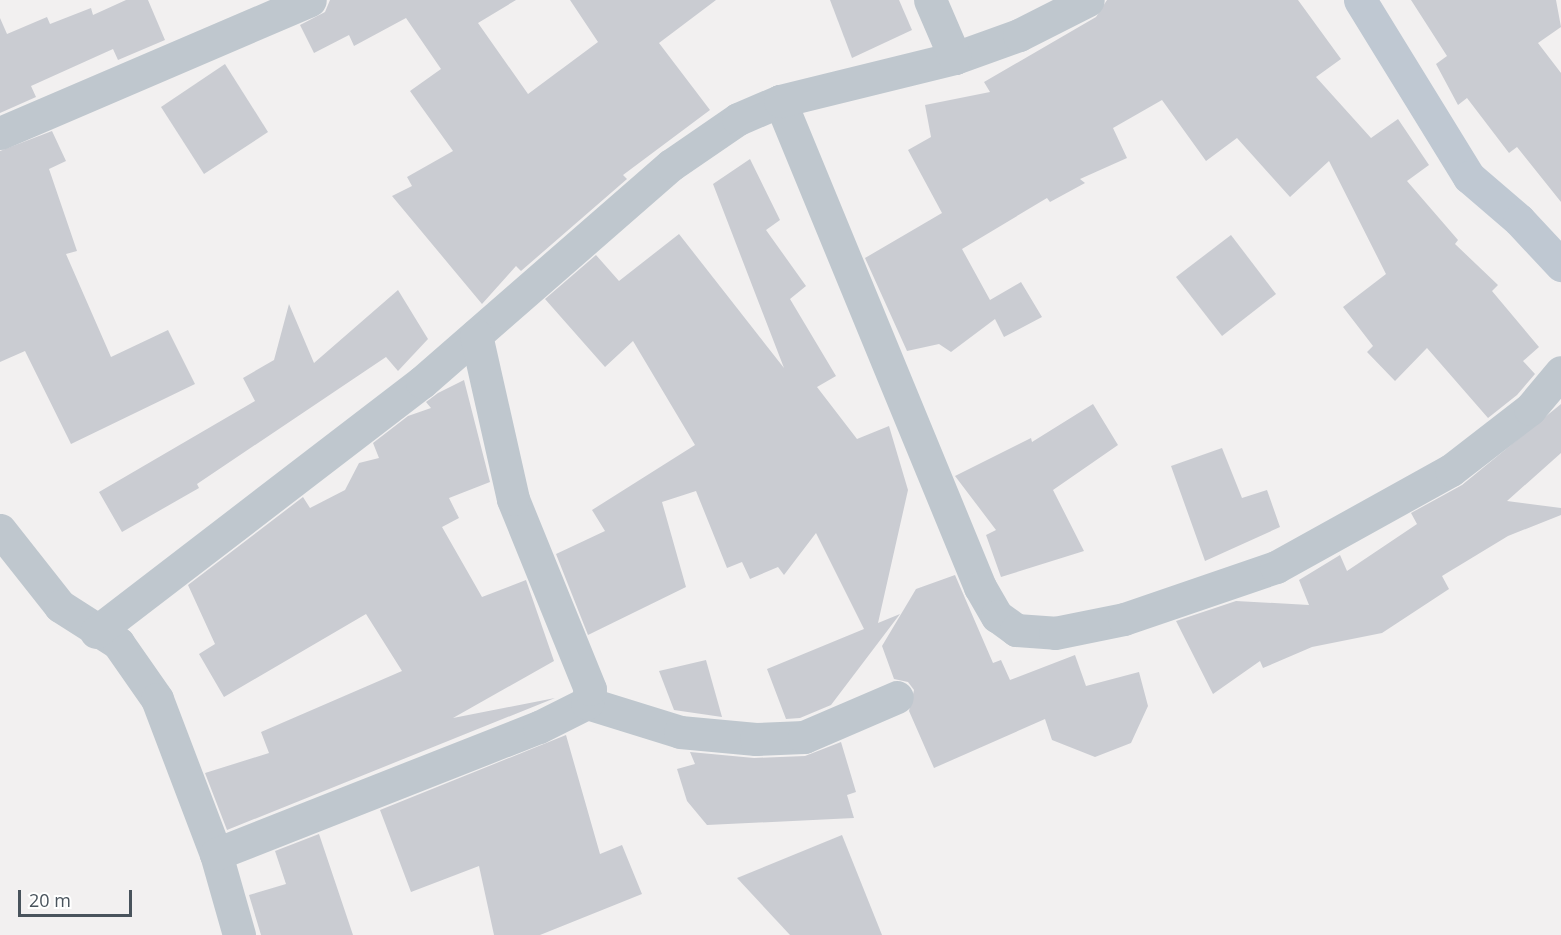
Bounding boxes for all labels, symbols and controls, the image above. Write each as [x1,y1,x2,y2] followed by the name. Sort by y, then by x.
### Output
[21,878,135,916] scale bar
[29,888,71,912] text: 20 m

